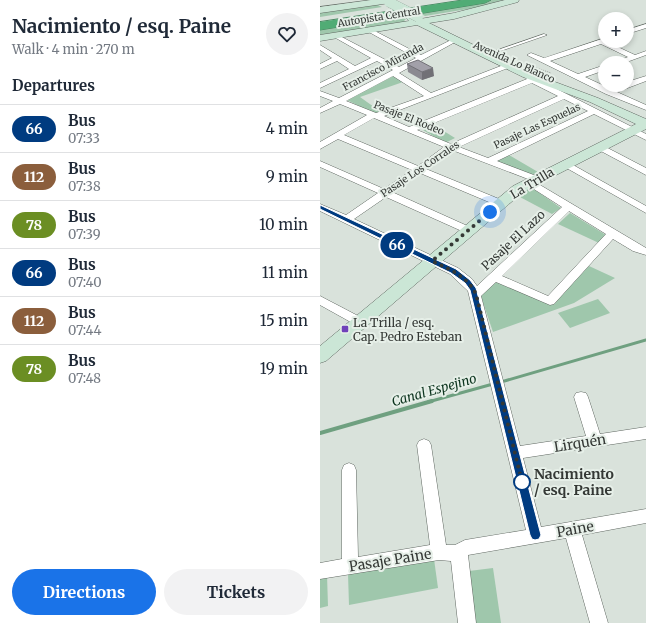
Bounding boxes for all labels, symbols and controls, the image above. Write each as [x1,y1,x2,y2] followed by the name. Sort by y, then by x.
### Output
[336,4,421,30] street label: Autopista Central
[598,12,634,92] map controls
[598,12,634,48] button: +
[266,13,308,55] button: heart
[12,14,231,38] text: Nacimiento / esq. Paine
[470,38,557,86] street label: Avenida Lo Blanco
[340,40,426,94] street label: Francisco Miranda
[12,41,135,58] text: Walk · 4 min · 270 m
[598,56,634,92] button: −
[12,76,95,95] text: Departures
[372,98,446,138] street label: Pasaje El Rodeo
[492,100,582,152] street label: Pasaje Las Espuelas
[68,111,96,130] text: Bus
[266,119,308,138] text: 4 min
[25,120,43,138] text: 66
[68,130,100,147] text: 07:33
[378,138,462,200] street label: Pasaje Los Corrales
[68,159,96,178] text: Bus
[507,164,557,202] street label: La Trilla
[266,167,308,186] text: 9 min
[24,168,44,186] text: 112
[68,178,101,195] text: 07:38
[480,202,500,222] your location
[68,207,96,226] text: Bus
[478,207,548,273] street label: Pasaje El Lazo
[259,215,308,234] text: 10 min
[26,216,42,234] text: 78
[68,226,101,243] text: 07:39
[379,232,415,258] line badge: 66
[388,236,406,254] text: 66
[68,255,96,274] text: Bus
[262,263,308,282] text: 11 min
[25,264,43,282] text: 66
[68,274,102,291] text: 07:40
[68,303,96,322] text: Bus
[260,311,308,330] text: 15 min
[24,312,44,330] text: 112
[353,315,462,344] place label: La Trilla / esq. Cap. Pedro Esteban
[68,322,101,339] text: 07:44
[340,324,350,334] marker: La Trilla / esq. Cap. Pedro Esteban
[68,351,96,370] text: Bus
[260,359,308,378] text: 19 min
[26,360,42,378] text: 78
[68,370,101,387] text: 07:48
[390,370,478,410] water label: Canal Espejino
[553,430,607,456] street label: Lirquén
[534,465,614,499] place label: Nacimiento / esq. Paine
[513,473,531,491] marker: Nacimiento / esq. Paine
[555,517,595,541] street label: Paine
[348,545,432,575] street label: Pasaje Paine
[12,569,156,615] button: Directions
[164,569,308,615] button: Tickets

